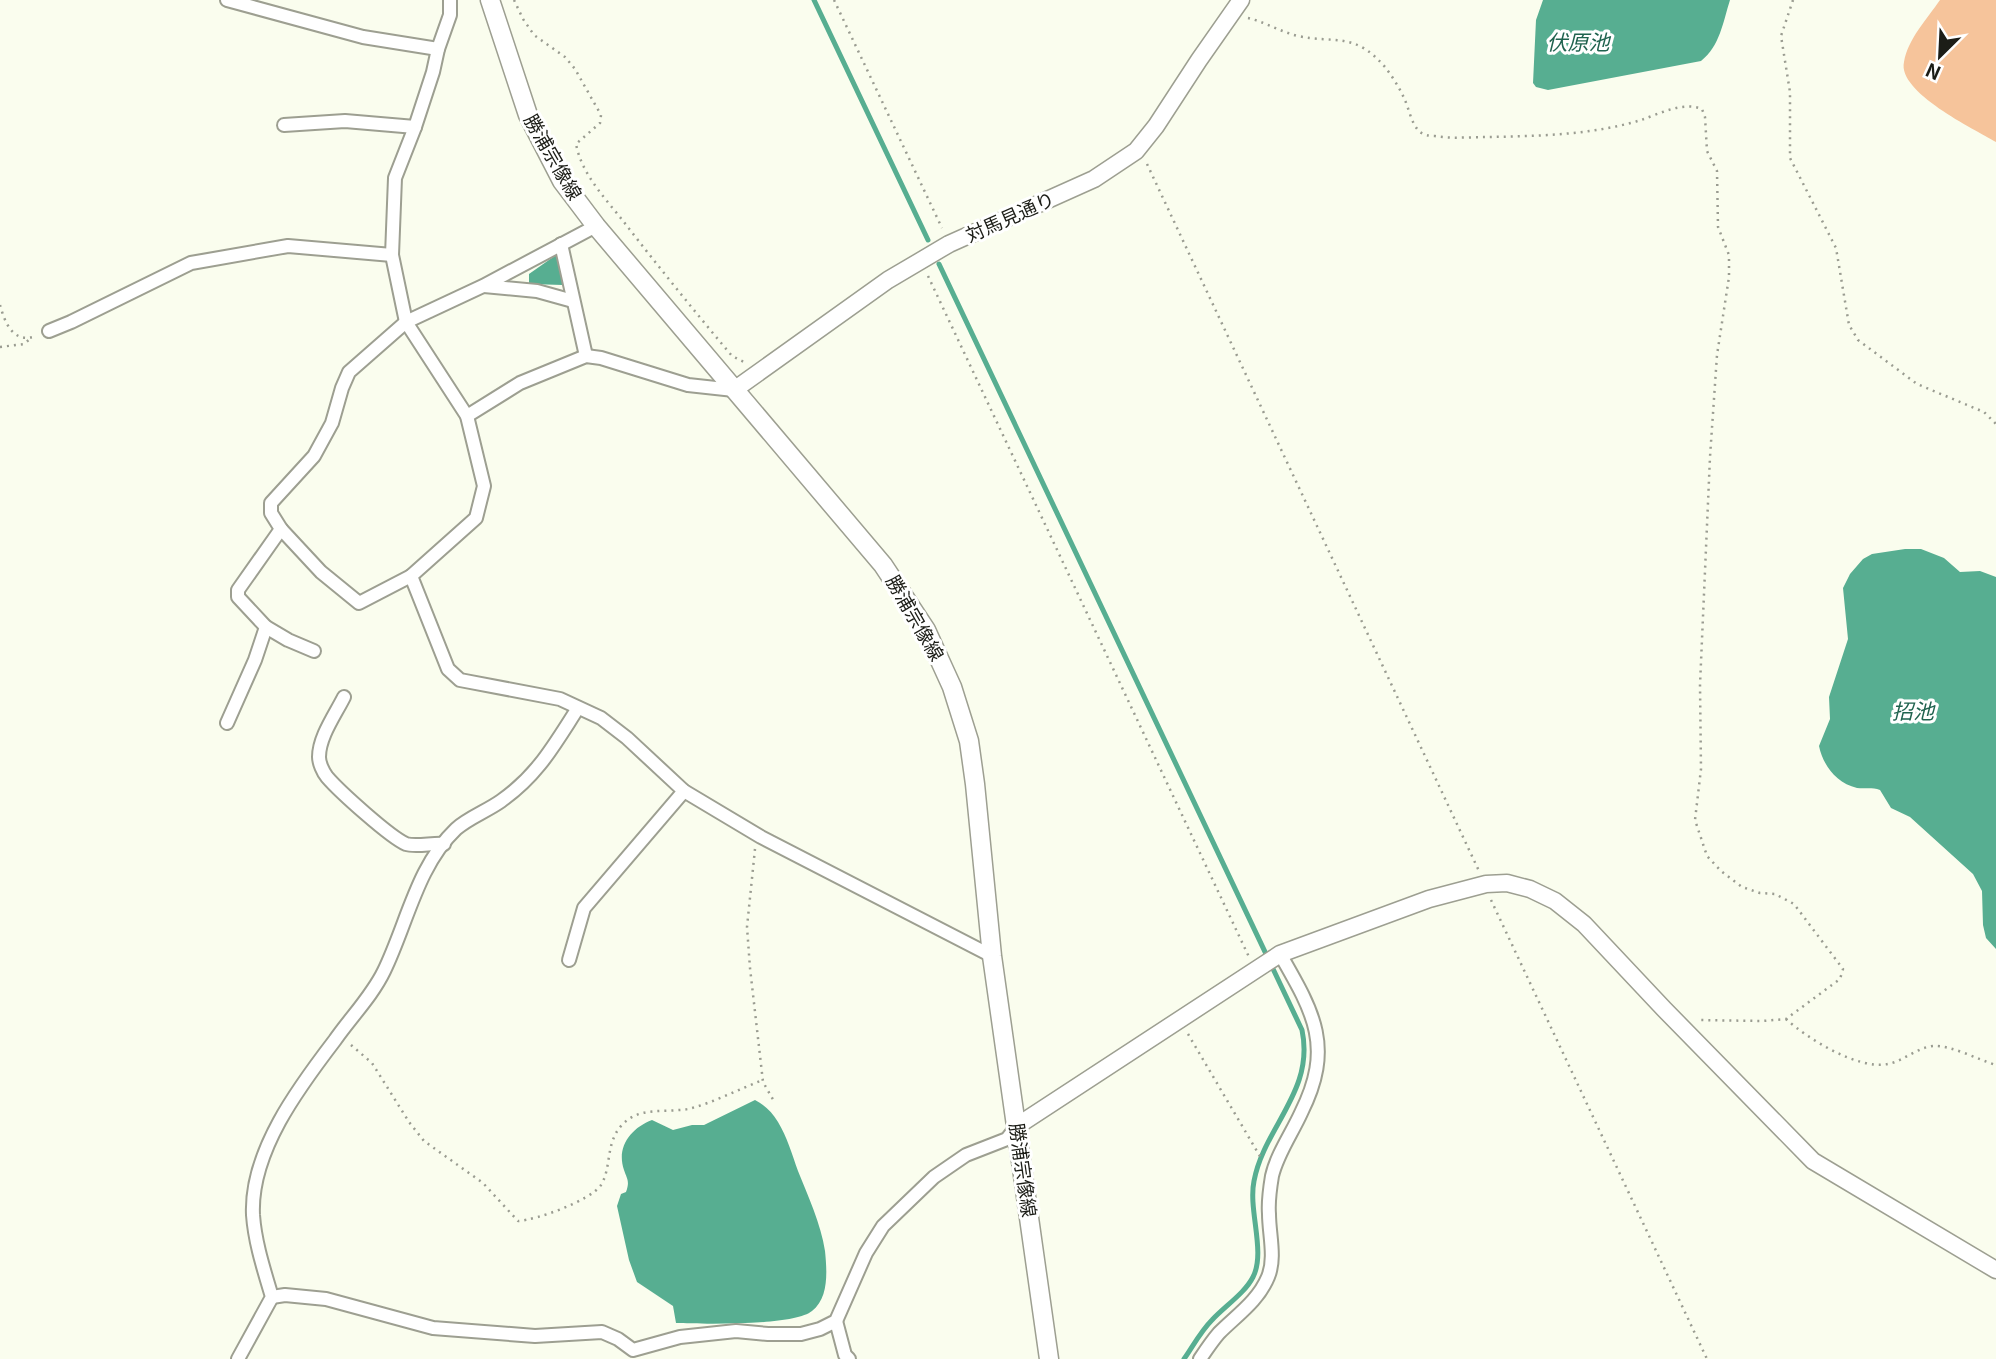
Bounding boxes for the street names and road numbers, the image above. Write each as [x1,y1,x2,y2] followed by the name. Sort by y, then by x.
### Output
[519,108,590,204] street label: 勝浦宗像線
[960,184,1058,247] street label: 対馬見通り
[881,569,952,665] street label: 勝浦宗像線
[1005,1121,1044,1219] street label: 勝浦宗像線

